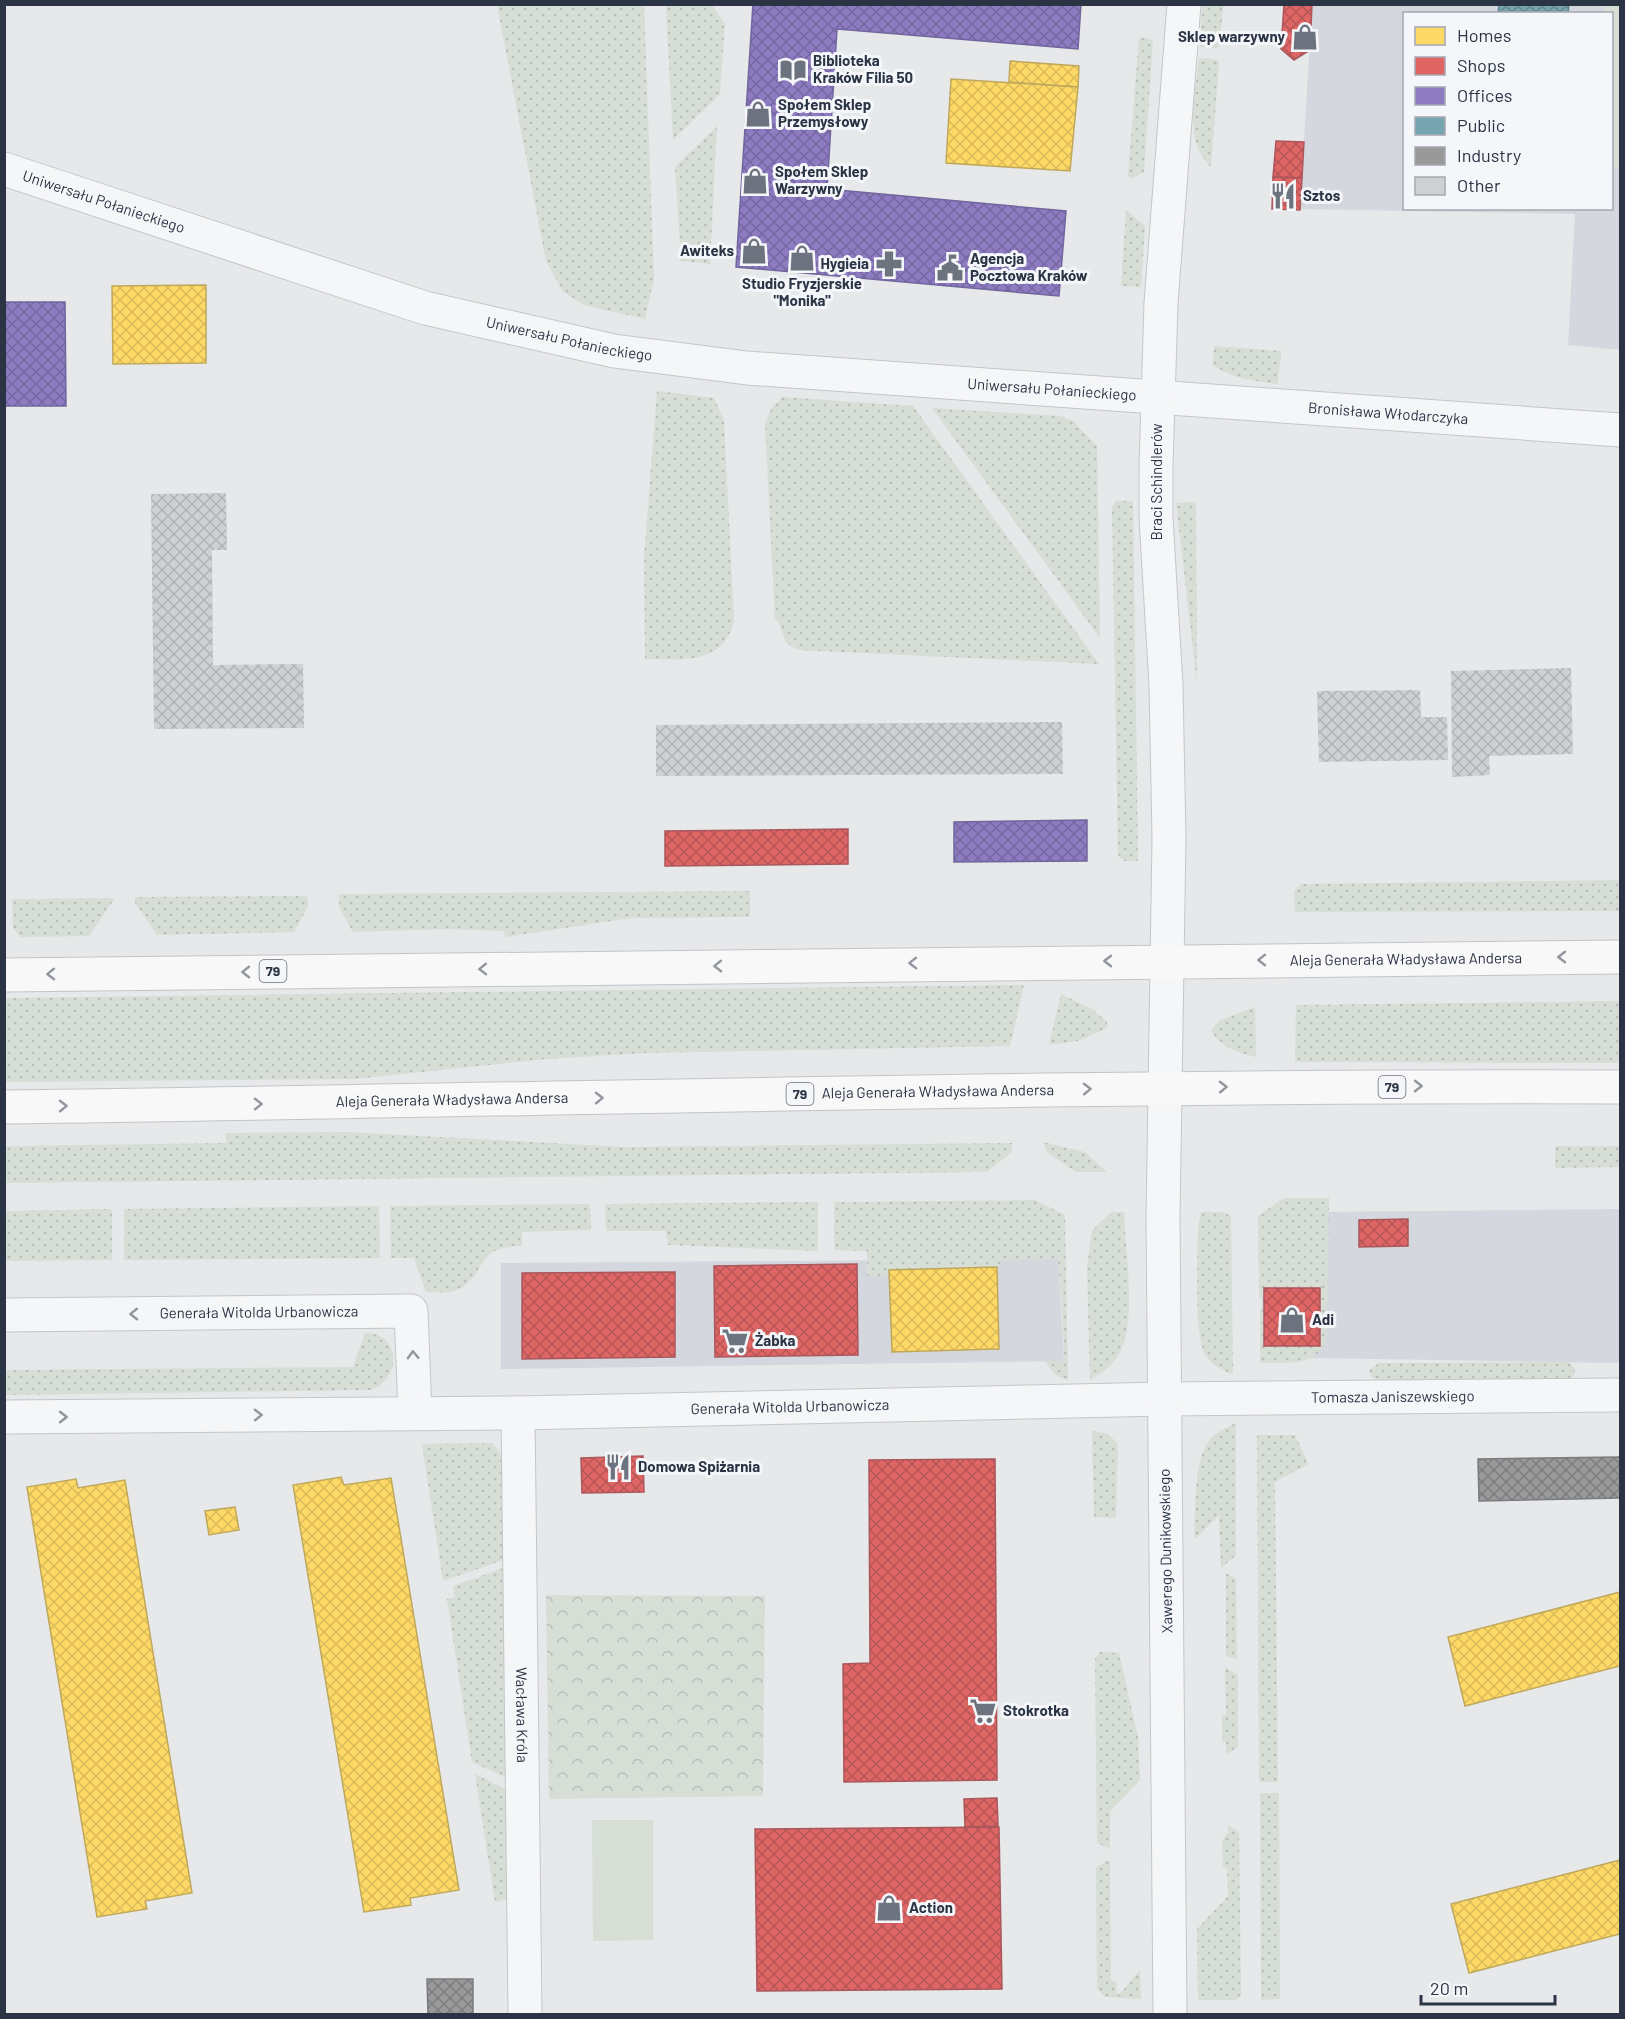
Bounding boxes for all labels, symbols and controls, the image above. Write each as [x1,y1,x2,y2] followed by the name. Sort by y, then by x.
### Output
[1403,12,1613,210] legend
[1290,22,1320,52] shop icon: Sklep warzywny
[1457,24,1511,46] text: Homes
[1178,27,1285,45] place label: Sklep warzywny
[813,51,913,86] place label: Biblioteka Kraków Filia 50
[1457,54,1506,76] text: Shops
[778,55,808,85] library icon: Biblioteka Kraków Filia 50
[1457,84,1513,106] text: Offices
[778,95,871,130] place label: Społem Sklep Przemysłowy
[743,99,773,129] shop icon: Społem Sklep Przemysłowy
[1457,114,1505,136] text: Public
[1457,144,1521,166] text: Industry
[775,162,868,197] place label: Społem Sklep Warzywny
[21,166,187,236] street label: Uniwersału Połanieckiego
[740,166,770,196] shop icon: Społem Sklep Warzywny
[1457,174,1501,196] text: Other
[1268,181,1298,211] restaurant icon: Sztos
[1303,186,1341,204] place label: Sztos
[739,236,769,266] shop icon: Awiteks
[680,241,734,259] place label: Awiteks
[787,243,817,273] shop icon: Studio Fryzjerskie "Monika"
[874,249,904,279] pharmacy icon: Hygieia
[970,249,1088,284] place label: Agencja Pocztowa Kraków
[935,253,965,283] public building icon: Agencja Pocztowa Kraków
[820,254,869,272] place label: Hygieia
[742,274,862,309] place label: Studio Fryzjerskie "Monika"
[484,312,654,364] street label: Uniwersału Połanieckiego
[967,374,1137,404] street label: Uniwersału Połanieckiego
[1308,398,1469,427] street label: Bronisława Włodarczyka
[1147,423,1165,541] street label: Braci Schindlerów
[1290,948,1522,969] street label: Aleja Generała Władysława Andersa
[1558,951,1567,964] one-way arrow
[1258,954,1267,967] one-way arrow
[1104,955,1113,967] one-way arrow
[909,957,918,969] one-way arrow
[714,959,723,972] one-way arrow
[260,960,286,982] road number: 79
[478,963,487,975] one-way arrow
[241,966,250,978] one-way arrow
[46,968,55,980] one-way arrow
[1378,1076,1406,1098] road number: 79
[821,1080,1054,1101] street label: Aleja Generała Władysława Andersa
[1413,1080,1422,1092] one-way arrow
[1218,1081,1227,1094] one-way arrow
[786,1083,814,1105] road number: 79
[1083,1083,1092,1095] one-way arrow
[336,1088,568,1110] street label: Aleja Generała Władysława Andersa
[594,1092,603,1104] one-way arrow
[253,1098,262,1110] one-way arrow
[58,1100,67,1112] one-way arrow
[160,1302,358,1321] street label: Generała Witolda Urbanowicza
[1277,1305,1307,1335] shop icon: Adi
[130,1308,139,1320] one-way arrow
[1312,1310,1334,1328] place label: Adi
[720,1326,750,1356] supermarket icon: Żabka
[755,1331,795,1349] place label: Żabka
[406,1350,419,1359] one-way arrow
[1311,1386,1475,1406] street label: Tomasza Janiszewskiego
[690,1395,889,1417] street label: Generała Witolda Urbanowicza
[253,1409,262,1421] one-way arrow
[58,1411,67,1423] one-way arrow
[603,1452,633,1482] restaurant icon: Domowa Spiżarnia
[638,1457,760,1475] place label: Domowa Spiżarnia
[1155,1469,1175,1633] street label: Xawerego Dunikowskiego
[513,1667,532,1763] street label: Wacława Króla
[968,1696,998,1726] supermarket icon: Stokrotka
[1003,1701,1069,1719] place label: Stokrotka
[874,1893,904,1923] shop icon: Action
[909,1898,953,1916] place label: Action
[1421,1968,1554,2006] scale bar
[1430,1977,1468,1999] text: 20 m

